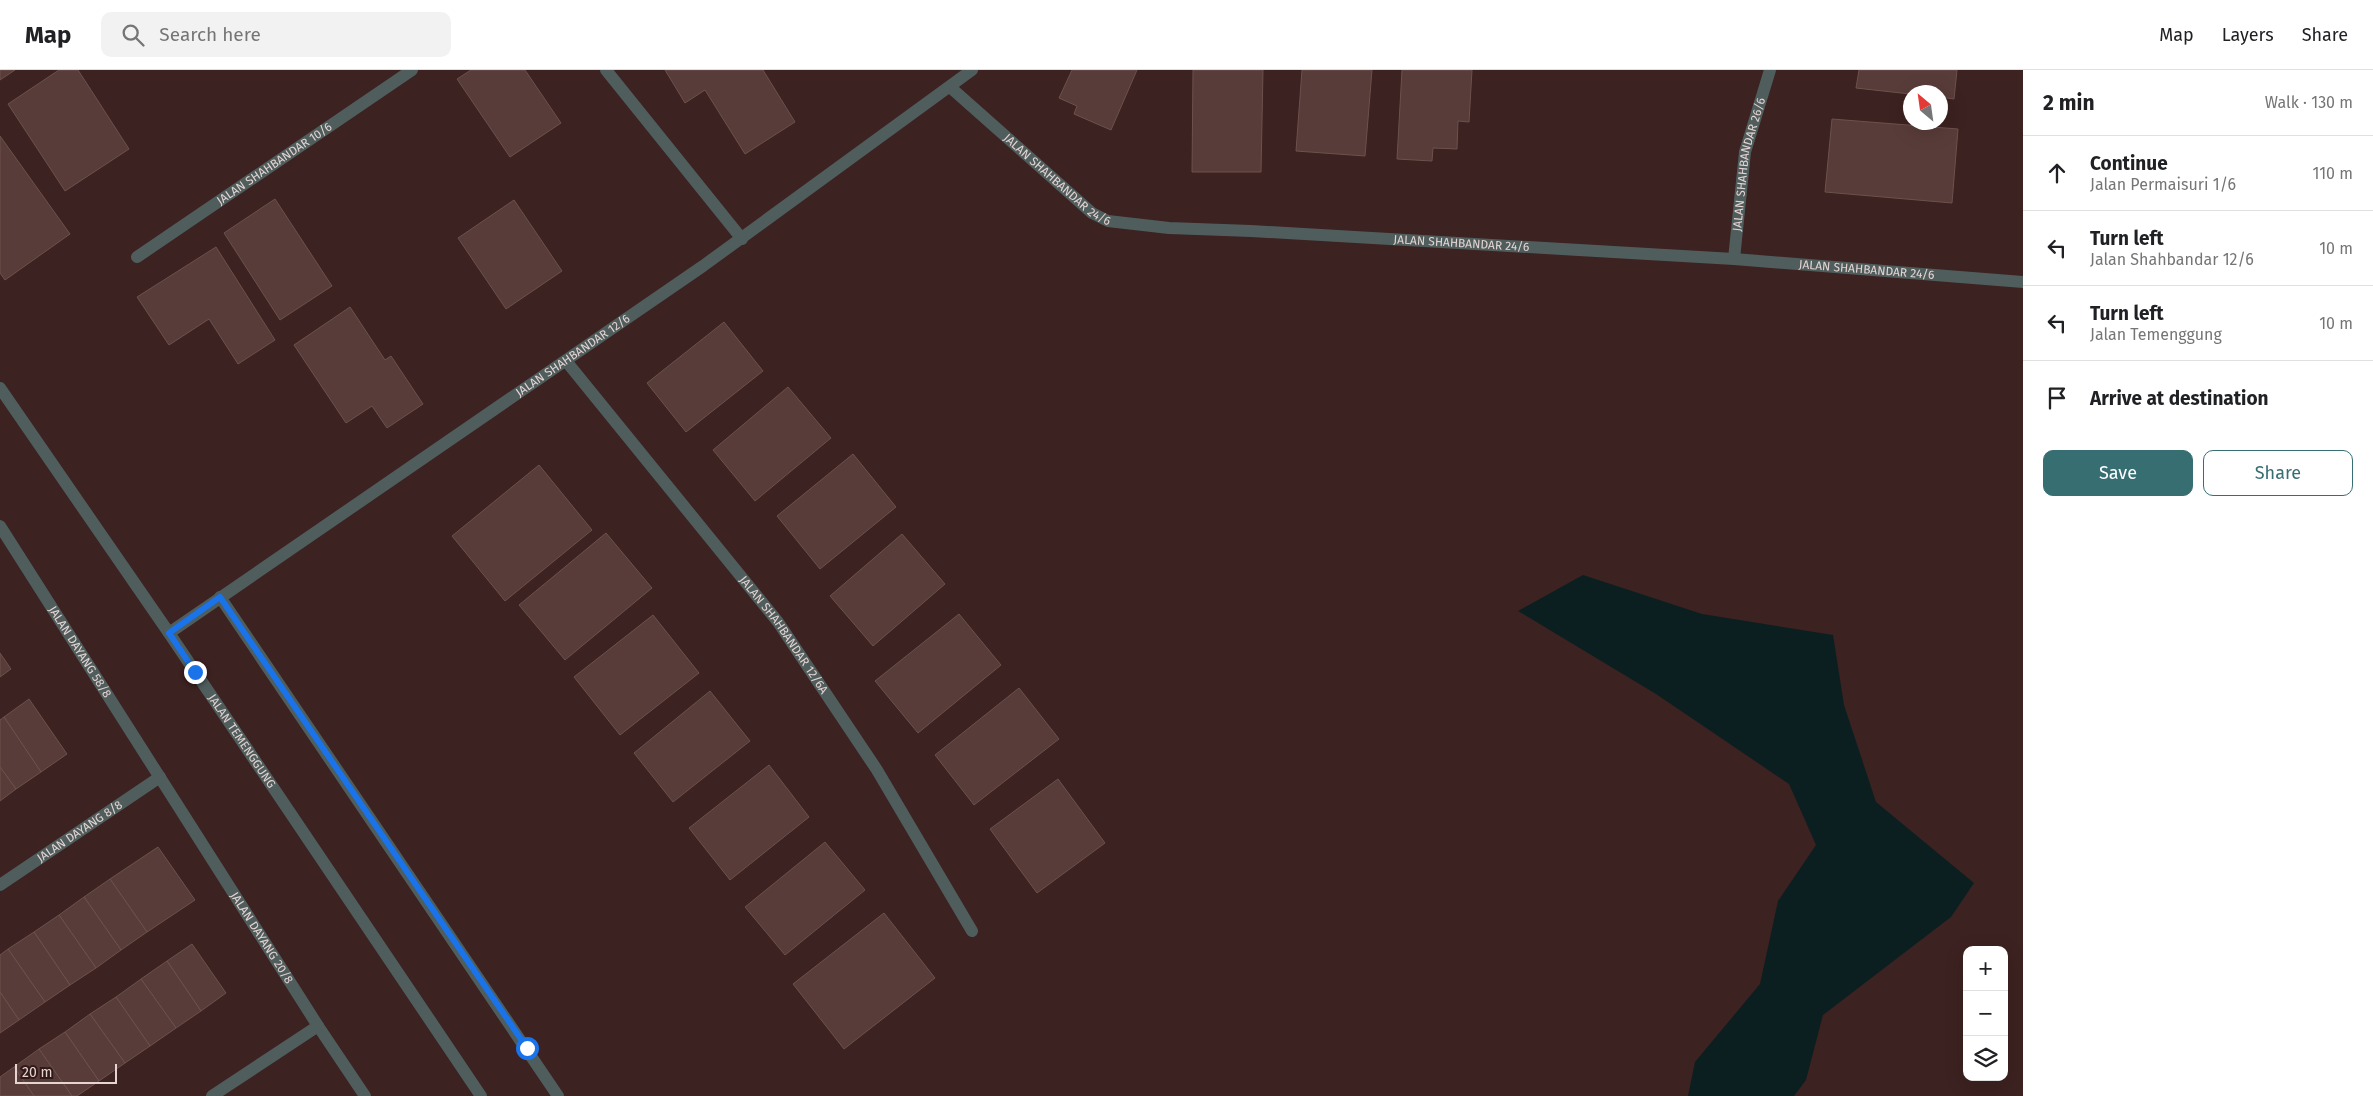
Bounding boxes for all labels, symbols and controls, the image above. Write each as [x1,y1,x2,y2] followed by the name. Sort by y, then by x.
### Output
[101,12,451,57] search box
[25,21,71,49] text: Map
[119,21,147,49] icon: search
[159,23,261,46] text: Search here
[2159,24,2194,46] text: Map
[2222,24,2274,46] text: Layers
[2302,24,2348,46] text: Share
[1903,85,1948,130] north arrow
[2043,90,2095,116] text: 2 min
[2265,93,2353,112] text: Walk · 130 m
[1730,96,1768,232] street label: JALAN SHAHBANDAR 26/6
[214,120,334,208] street label: JALAN SHAHBANDAR 10/6
[1001,131,1113,228] street label: JALAN SHAHBANDAR 24/6
[2090,152,2168,175] text: Continue
[2043,159,2071,187] icon: ahead
[2312,164,2353,183] text: 110 m
[2090,175,2236,194] text: Jalan Permaisuri 1/6
[2090,227,2164,250] text: Turn left
[1393,232,1530,254] street label: JALAN SHAHBANDAR 24/6
[2043,234,2071,262] icon: left
[2319,239,2353,258] text: 10 m
[2090,250,2254,269] text: Jalan Shahbandar 12/6
[1798,257,1935,282] street label: JALAN SHAHBANDAR 24/6
[2090,302,2164,325] text: Turn left
[2043,309,2071,337] icon: left
[513,311,633,400] street label: JALAN SHAHBANDAR 12/6
[2319,314,2353,333] text: 10 m
[2090,325,2222,344] text: Jalan Temenggung
[2043,384,2071,412] icon: arrive
[2090,387,2269,410] text: Arrive at destination
[2043,450,2193,496] button: Save
[2203,450,2353,496] button: Share
[736,573,831,697] street label: JALAN SHAHBANDAR 12/6A
[46,603,114,700] street label: JALAN DAYANG 58/8
[184,661,207,684] route end
[205,691,278,791] street label: JALAN TEMENGGUNG
[34,797,125,865] street label: JALAN DAYANG 8/8
[228,889,296,987] street label: JALAN DAYANG 20/8
[1963,946,2008,1081] map controls
[1963,946,2008,991] button: +
[1963,991,2008,1036] button: −
[1963,1036,2008,1081] button: layers
[516,1037,539,1060] route start
[15,1061,118,1084] scale bar
[22,1064,52,1081] text: 20 m

